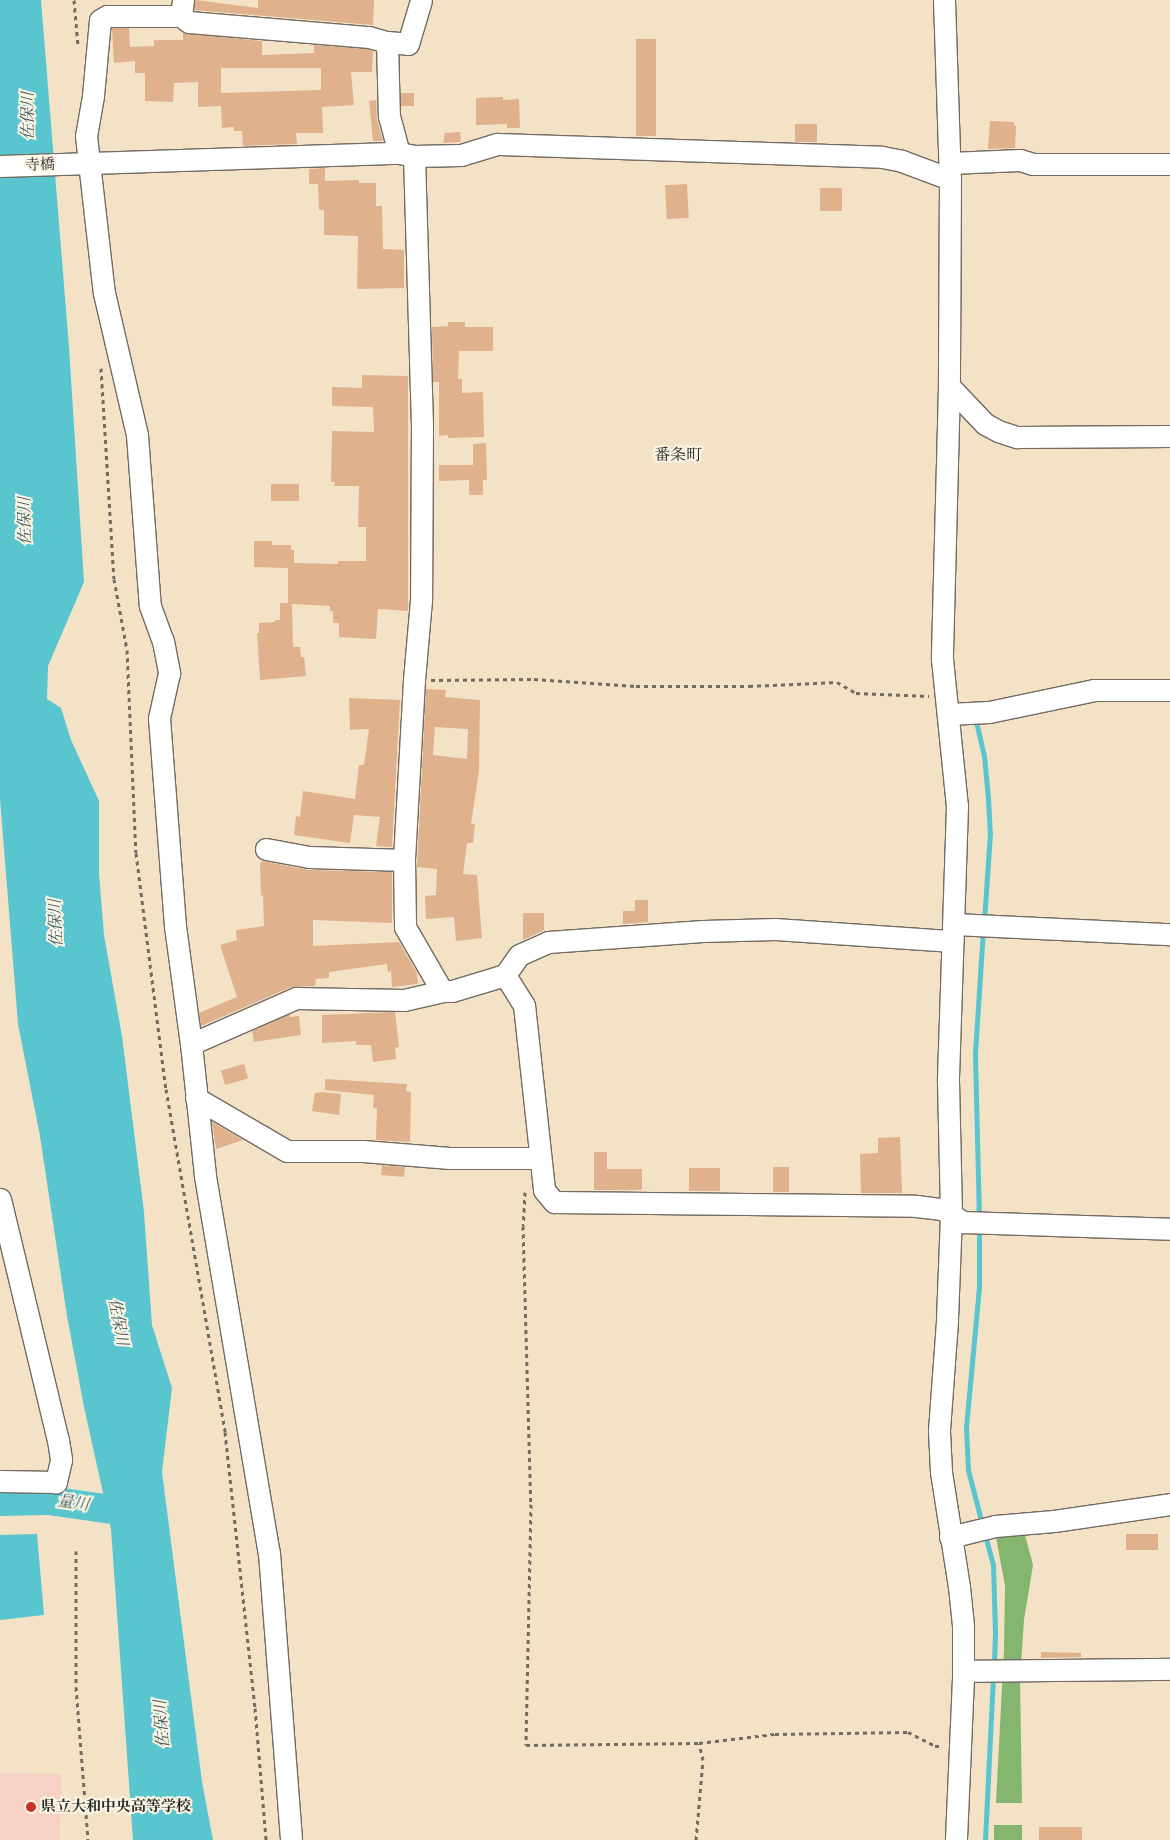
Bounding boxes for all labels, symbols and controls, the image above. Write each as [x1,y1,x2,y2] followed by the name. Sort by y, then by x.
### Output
[19,92,39,140] water label: 佐保川
[25,156,55,174] street label: 寺橋
[654,446,702,466] district label: 番条町
[16,497,36,545] water label: 佐保川
[47,899,67,947] water label: 佐保川
[103,1297,131,1347] water label: 佐保川
[56,1492,90,1516] water label: 量川
[152,1699,174,1749] water label: 佐保川
[41,1798,191,1816] place label: 県立大和中央高等学校
[25,1801,37,1813] marker: 県立大和中央高等学校

